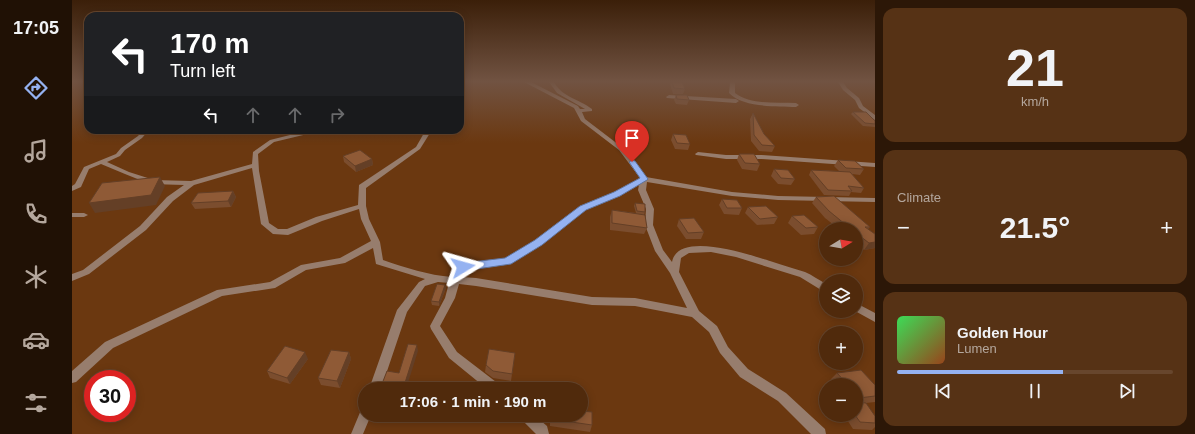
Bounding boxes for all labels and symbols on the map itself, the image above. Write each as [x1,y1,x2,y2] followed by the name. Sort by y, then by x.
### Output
[615,121,649,162] pin
[819,222,863,266] north arrow
[442,246,484,288] position arrow
[84,370,136,422] speed limit sign: 30

